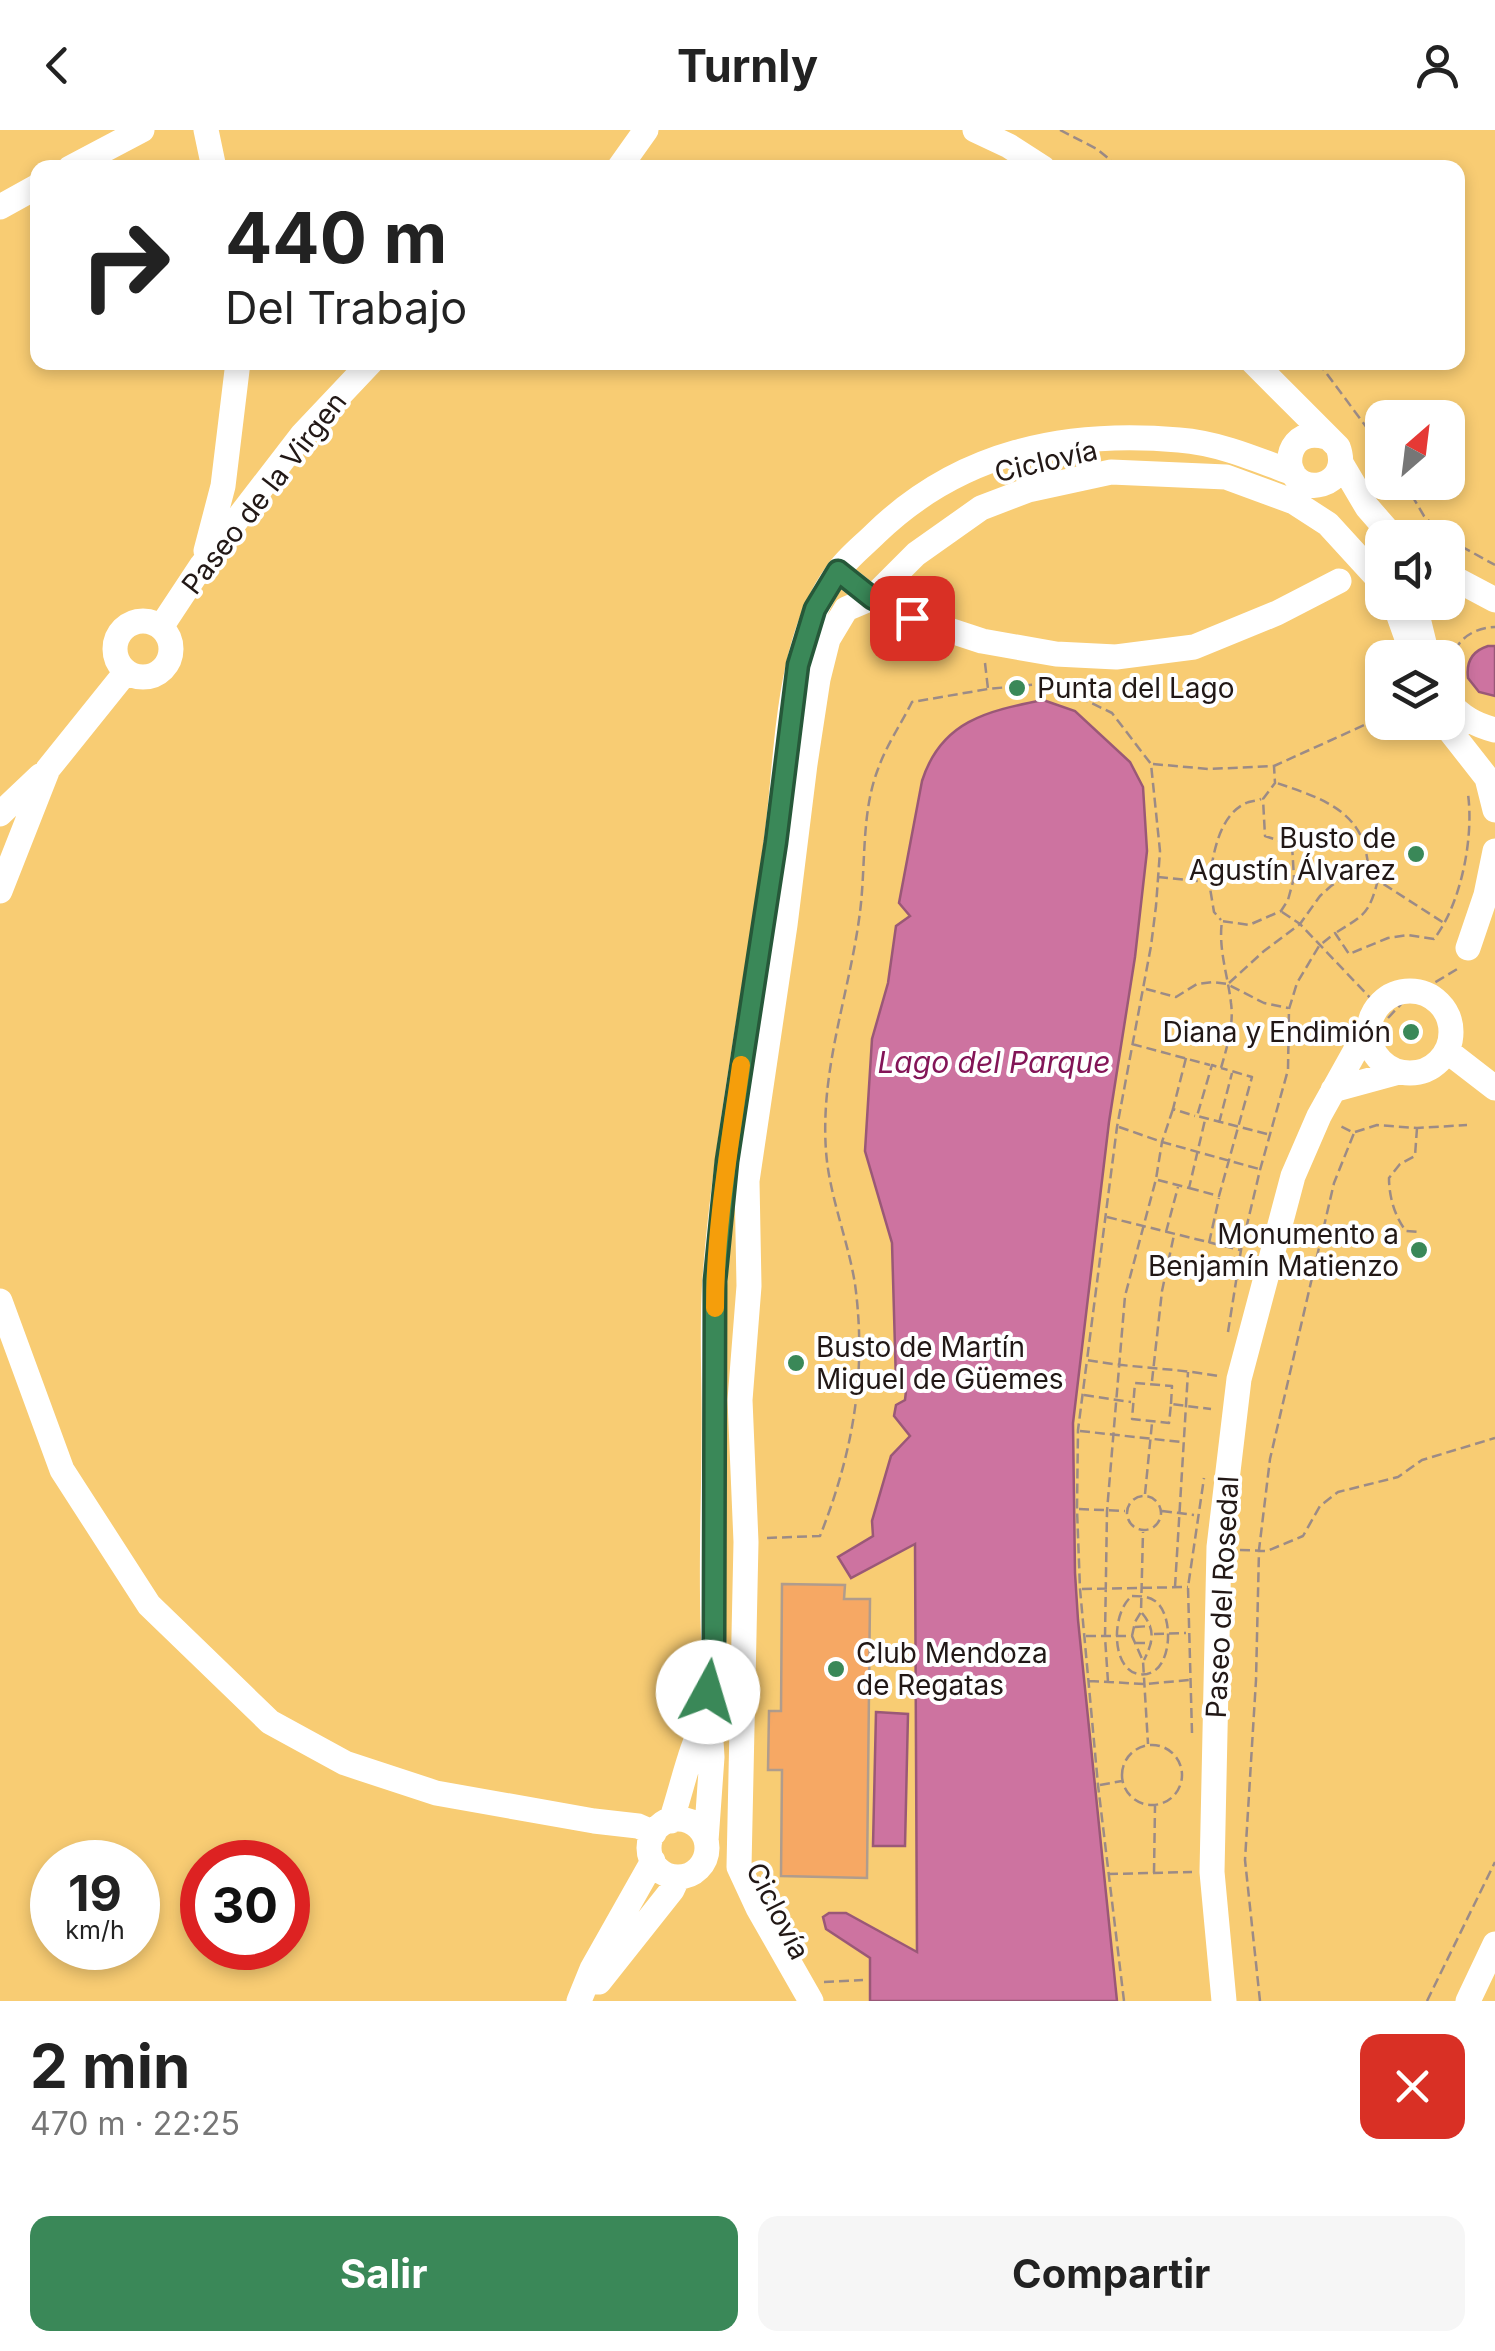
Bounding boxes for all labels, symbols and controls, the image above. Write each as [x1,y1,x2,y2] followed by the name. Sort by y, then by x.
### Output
[30,38,85,93] icon: back
[677,38,818,93] text: Turnly
[1410,38,1465,93] icon: person
[225,195,447,280] text: 440 m
[60,200,190,330] icon: right
[225,280,467,335] text: Del Trabajo
[174,385,354,601] street label: Paseo de la Virgen
[1365,400,1465,500] north arrow
[1365,400,1465,740] map controls
[991,433,1101,489] street label: Ciclovía
[1365,520,1465,620] button: sound
[870,576,955,661] pin
[885,591,940,646] icon: arrive
[1365,640,1465,740] button: layers
[1037,671,1235,705] place label: Punta del Lago
[1006,677,1028,699] marker: Punta del Lago
[1189,821,1396,887] place label: Busto de Agustín Álvarez
[1405,843,1427,865] marker: Busto de Agustín Álvarez
[1163,1015,1391,1049] place label: Diana y Endimión
[1400,1021,1422,1043] marker: Diana y Endimión
[877,1044,1111,1080] water label: Lago del Parque
[1148,1217,1399,1283] place label: Monumento a Benjamín Matienzo
[1408,1239,1430,1261] marker: Monumento a Benjamín Matienzo
[816,1330,1064,1396] place label: Busto de Martín Miguel de Güemes
[785,1352,807,1374] marker: Busto de Martín Miguel de Güemes
[1199,1475,1245,1719] street label: Paseo del Rosedal
[856,1636,1048,1702] place label: Club Mendoza de Regatas
[656,1640,760,1744] position arrow
[825,1658,847,1680] marker: Club Mendoza de Regatas
[180,1840,310,1970] speed limit sign: 30
[739,1857,817,1965] street label: Ciclovía
[68,1863,122,1923] text: 19
[65,1915,125,1945] text: km/h
[30,2030,190,2102] text: 2 min
[1360,2034,1465,2139] button: close
[30,2104,240,2143] text: 470 m · 22:25
[30,2216,738,2331] button: Salir
[758,2216,1465,2331] button: Compartir

